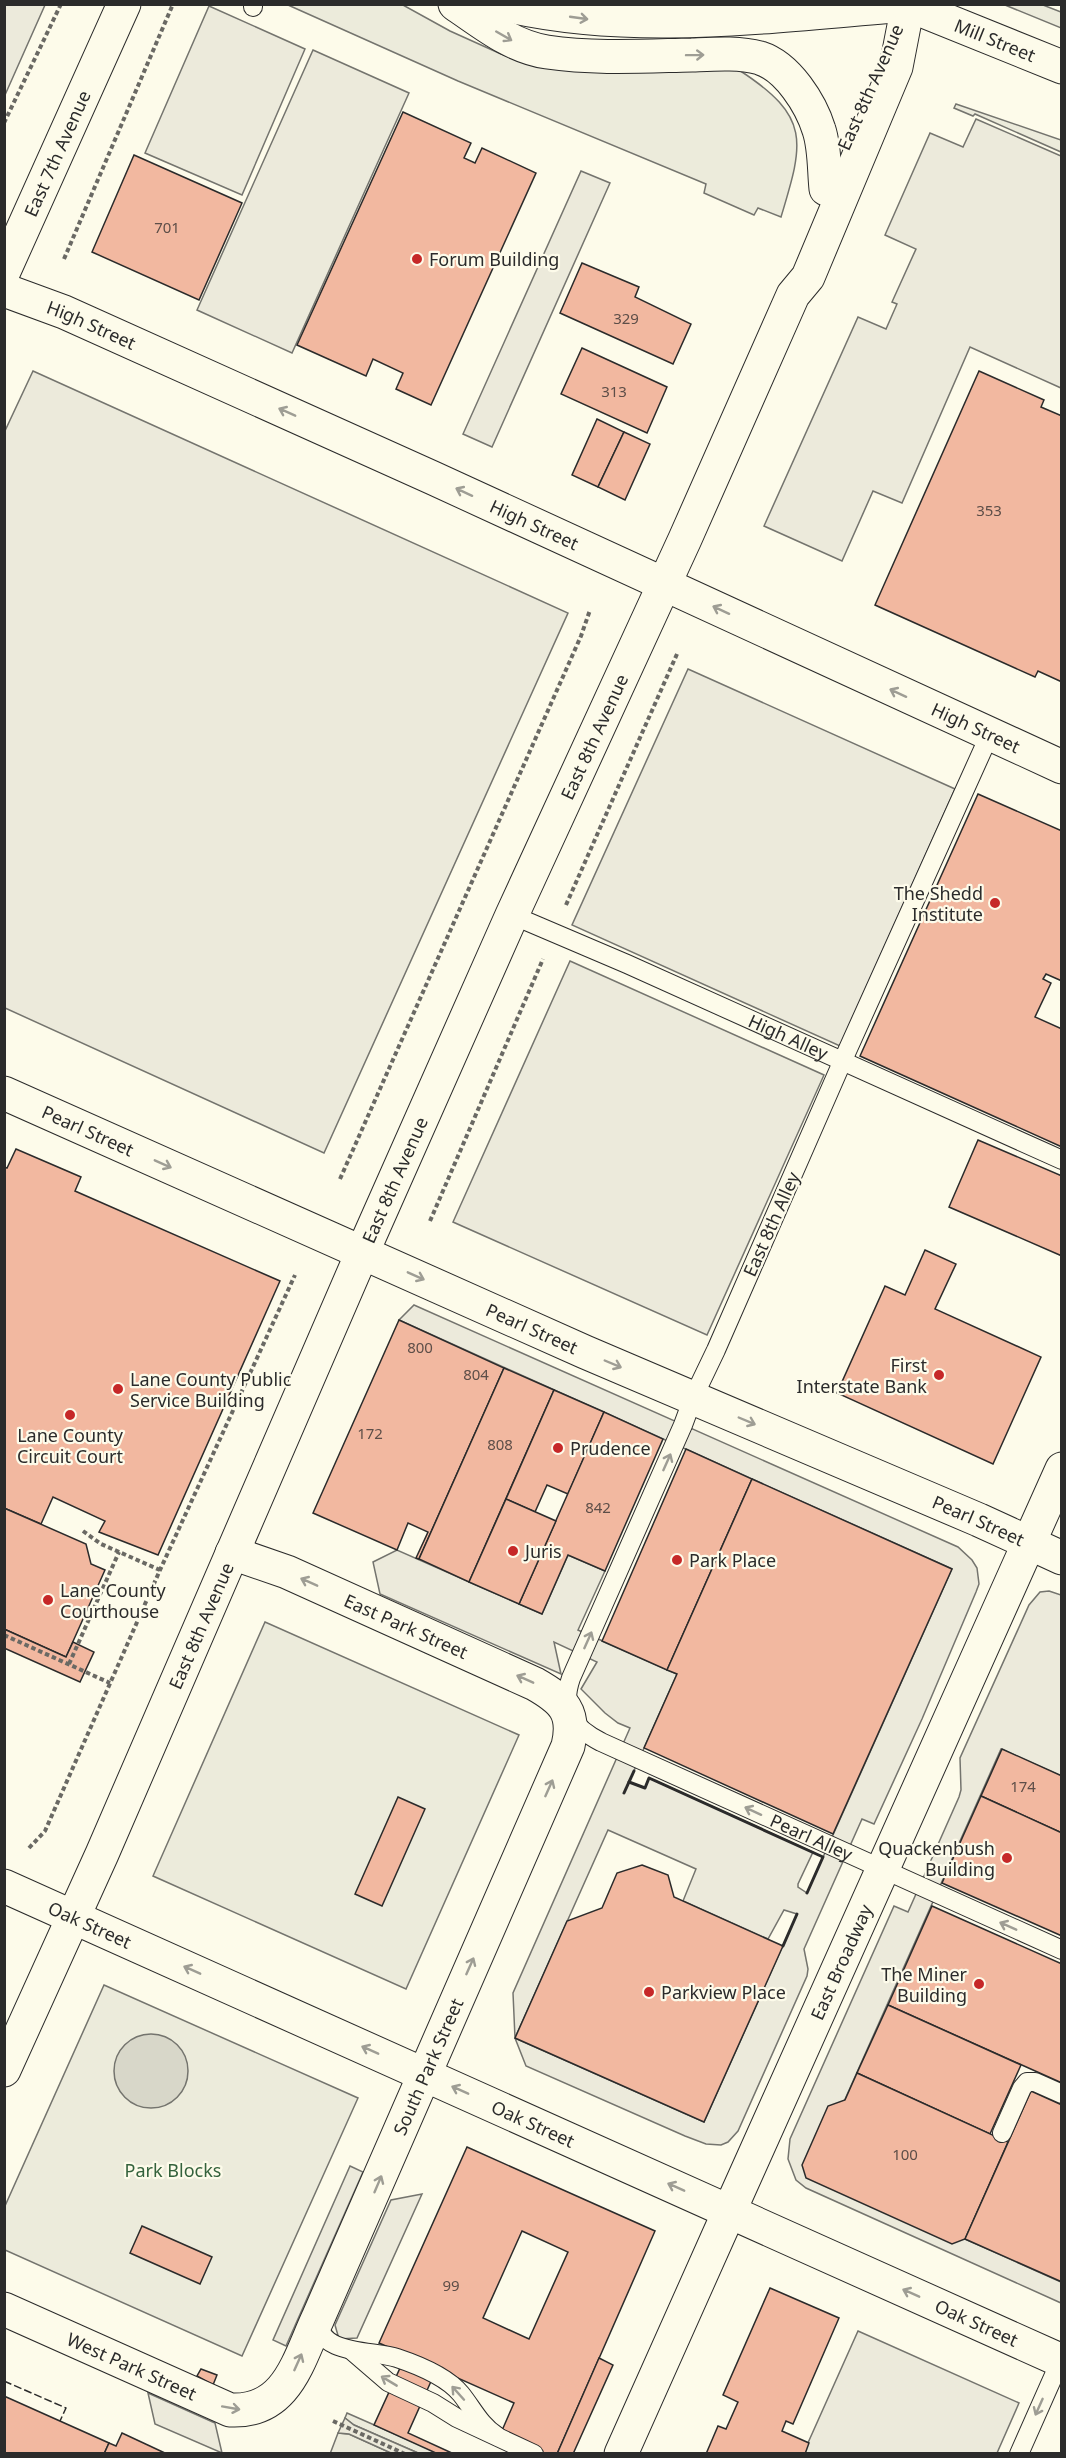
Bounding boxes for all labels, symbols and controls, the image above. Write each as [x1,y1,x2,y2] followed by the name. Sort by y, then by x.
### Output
[569,13,588,24] one-way arrow
[951,13,1040,67] street label: Mill Street
[831,20,909,154] street label: East 8th Avenue
[495,30,512,42] one-way arrow
[685,49,705,61] one-way arrow
[18,86,96,220] street label: East 7th Avenue
[154,217,180,237] house number: 701
[429,247,559,271] place label: Forum Building
[410,252,424,266] marker: Forum Building
[43,295,140,355] street label: High Street
[613,308,639,328] house number: 329
[601,381,627,401] house number: 313
[278,405,296,417] one-way arrow
[456,486,474,497] one-way arrow
[486,494,583,556] street label: High Street
[976,500,1002,520] house number: 353
[713,604,731,616] one-way arrow
[555,670,633,803] street label: East 8th Avenue
[889,686,907,698] one-way arrow
[928,697,1025,758] street label: High Street
[894,881,983,926] place label: The Shedd Institute
[988,896,1002,910] marker: The Shedd Institute
[745,1008,833,1065] street label: High Alley
[38,1100,138,1162] street label: Pearl Street
[356,1113,433,1247] street label: East 8th Avenue
[154,1158,172,1170] one-way arrow
[737,1167,805,1280] street label: East 8th Alley
[406,1271,424,1283] one-way arrow
[482,1297,582,1359] street label: Pearl Street
[407,1337,433,1357] house number: 800
[797,1353,927,1398] place label: First Interstate Bank
[604,1359,622,1370] one-way arrow
[463,1364,489,1384] house number: 804
[130,1367,292,1412] place label: Lane County Public Service Building
[932,1368,946,1382] marker: First Interstate Bank
[111,1382,125,1396] marker: Lane County Public Service Building
[63,1408,77,1422] marker: Lane County Circuit Court
[737,1416,756,1427] one-way arrow
[17,1423,124,1468] place label: Lane County Circuit Court
[357,1423,383,1443] house number: 172
[487,1434,513,1454] house number: 808
[570,1436,651,1460] place label: Prudence
[551,1441,565,1455] marker: Prudence
[662,1453,673,1472] one-way arrow
[929,1490,1029,1551] street label: Pearl Street
[585,1497,611,1517] house number: 842
[523,1539,562,1563] place label: Juris
[506,1544,520,1558] marker: Juris
[689,1548,776,1572] place label: Park Place
[670,1553,684,1567] marker: Park Place
[163,1559,239,1693] street label: East 8th Avenue
[300,1576,319,1587] one-way arrow
[60,1578,166,1623] place label: Lane County Courthouse
[340,1588,472,1664] street label: East Park Street
[41,1593,55,1607] marker: Lane County Courthouse
[583,1632,594,1650] one-way arrow
[516,1673,534,1684] one-way arrow
[1010,1776,1036,1796] house number: 174
[544,1779,555,1797] one-way arrow
[744,1805,762,1816] one-way arrow
[767,1808,857,1866] street label: Pearl Alley
[878,1836,995,1881] place label: Quackenbush Building
[1000,1851,1014,1865] marker: Quackenbush Building
[44,1895,136,1954] street label: Oak Street
[805,1900,878,2024] street label: East Broadway
[1000,1920,1018,1931] one-way arrow
[466,1957,477,1975] one-way arrow
[881,1962,968,2007] place label: The Miner Building
[183,1964,201,1976] one-way arrow
[972,1977,986,1991] marker: The Miner Building
[661,1980,786,2004] place label: Parkview Place
[642,1985,656,1999] marker: Parkview Place
[387,1994,469,2139] street label: South Park Street
[361,2044,379,2055] one-way arrow
[451,2084,469,2096] one-way arrow
[488,2094,579,2153] street label: Oak Street
[892,2144,918,2164] house number: 100
[125,2158,221,2182] park label: Park Blocks
[373,2175,384,2193] one-way arrow
[667,2181,685,2192] one-way arrow
[442,2275,460,2295] house number: 99
[902,2287,920,2299] one-way arrow
[931,2293,1022,2352] street label: Oak Street
[63,2327,201,2406] street label: West Park Street
[293,2353,304,2372] one-way arrow
[380,2375,397,2387] one-way arrow
[451,2386,465,2401] one-way arrow
[1033,2397,1045,2415] one-way arrow
[220,2403,240,2414] one-way arrow

